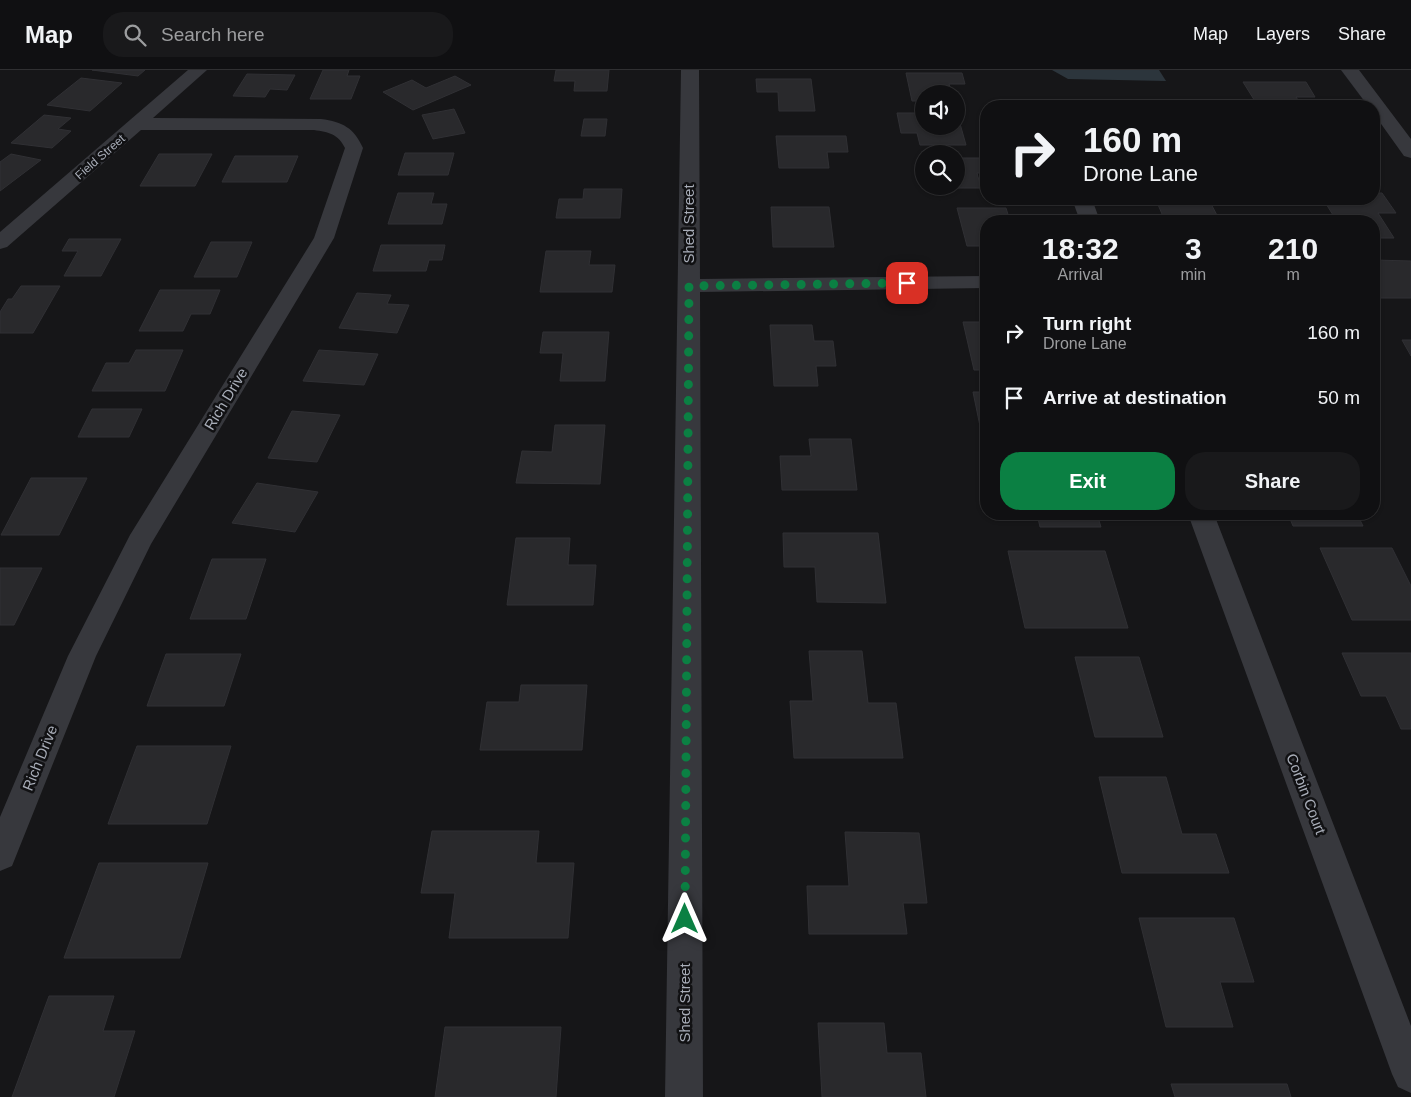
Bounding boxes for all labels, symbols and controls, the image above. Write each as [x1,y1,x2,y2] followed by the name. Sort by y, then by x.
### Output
[103,12,453,57] search box
[25,21,73,48] text: Map
[121,21,149,49] icon: search
[161,24,265,45] text: Search here
[1193,24,1228,44] text: Map
[1256,24,1310,44] text: Layers
[1338,24,1386,44] text: Share
[915,85,965,195] map controls
[915,85,965,135] button: sound
[1000,120,1065,185] icon: right
[1083,120,1182,159] text: 160 m
[72,131,128,182] street label: Field Street
[915,145,965,195] button: search
[1083,161,1198,186] text: Drone Lane
[680,184,697,264] street label: Shed Street
[1042,232,1119,265] text: 18:32
[1185,232,1202,265] text: 3
[1268,232,1318,265] text: 210
[886,262,928,304] pin
[1058,266,1103,283] text: Arrival
[1180,266,1206,283] text: min
[1286,266,1300,283] text: m
[893,269,921,297] icon: arrive
[1043,313,1131,334] text: Turn right
[1000,319,1028,347] icon: right
[1307,322,1360,343] text: 160 m
[1043,335,1127,352] text: Drone Lane
[200,365,251,433] street label: Rich Drive
[1000,384,1028,412] icon: arrive
[1043,387,1227,408] text: Arrive at destination
[1318,387,1360,408] text: 50 m
[1000,452,1175,510] button: Exit
[1185,452,1360,510] button: Share
[19,723,60,793] street label: Rich Drive
[1283,751,1330,837] street label: Corbin Court
[658,892,710,944] position arrow
[676,963,693,1043] street label: Shed Street

